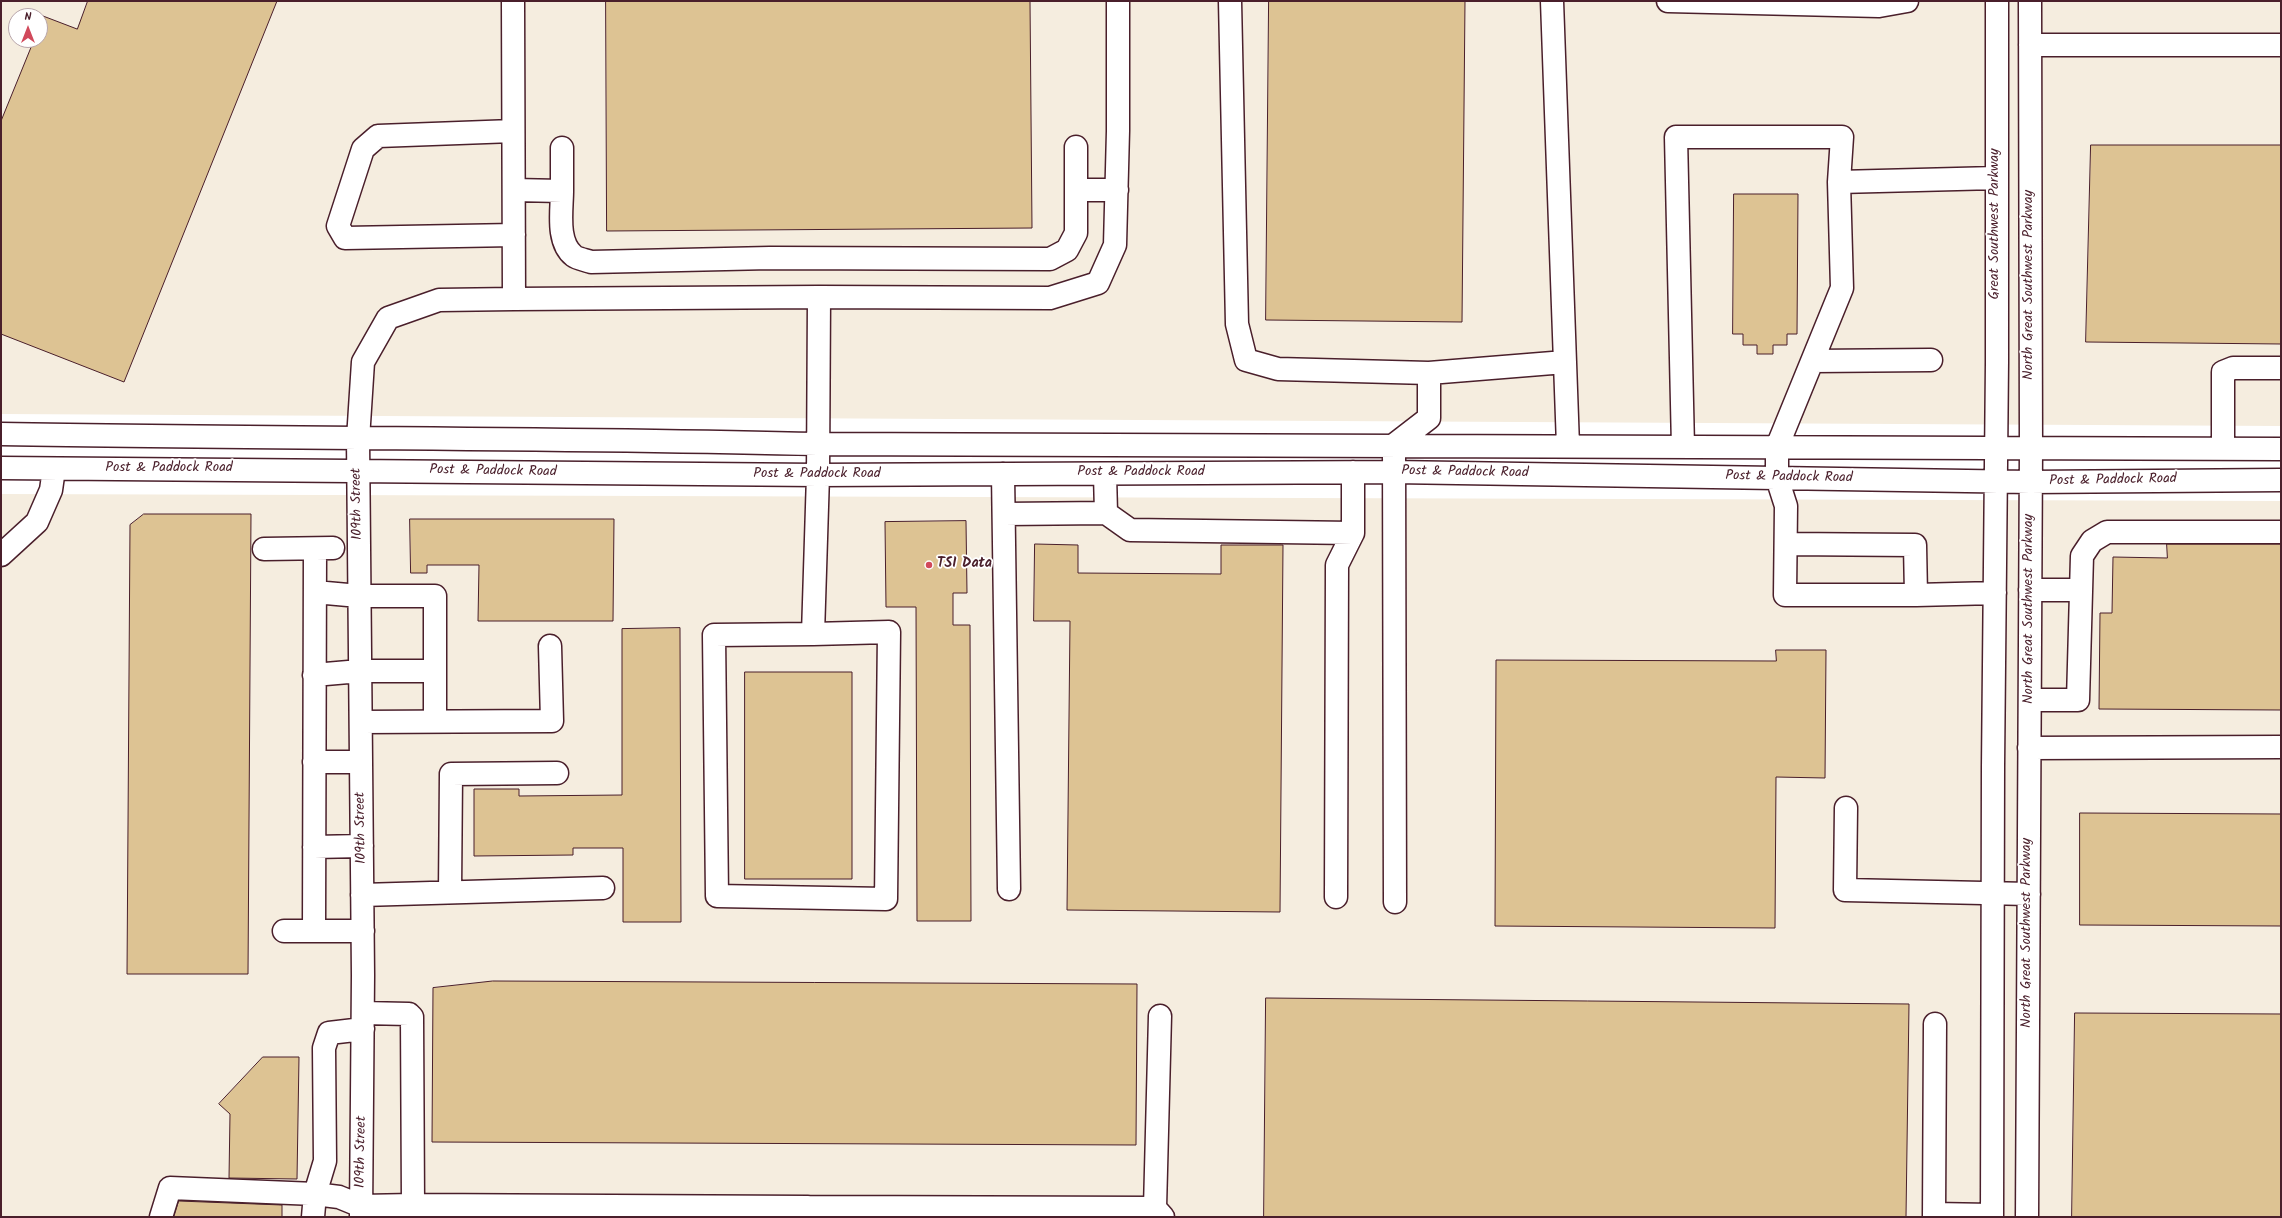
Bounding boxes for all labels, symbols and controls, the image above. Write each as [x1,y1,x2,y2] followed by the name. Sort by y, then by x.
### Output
[8,8,48,48] north arrow
[25,8,31,26] text: N
[1988,148,2004,300] street label: Great Southwest Parkway
[2022,190,2038,380] street label: North Great Southwest Parkway
[105,461,233,477] street label: Post & Paddock Road
[429,462,557,482] street label: Post & Paddock Road
[1401,463,1529,483] street label: Post & Paddock Road
[1077,465,1205,481] street label: Post & Paddock Road
[753,467,881,483] street label: Post & Paddock Road
[349,468,367,540] street label: 109th Street
[1725,468,1853,488] street label: Post & Paddock Road
[2049,471,2177,491] street label: Post & Paddock Road
[2022,514,2038,704] street label: North Great Southwest Parkway
[937,557,992,573] place label: TSI Data
[924,560,934,570] marker: TSI Data
[353,792,371,864] street label: 109th Street
[2020,838,2036,1028] street label: North Great Southwest Parkway
[353,1116,371,1188] street label: 109th Street

